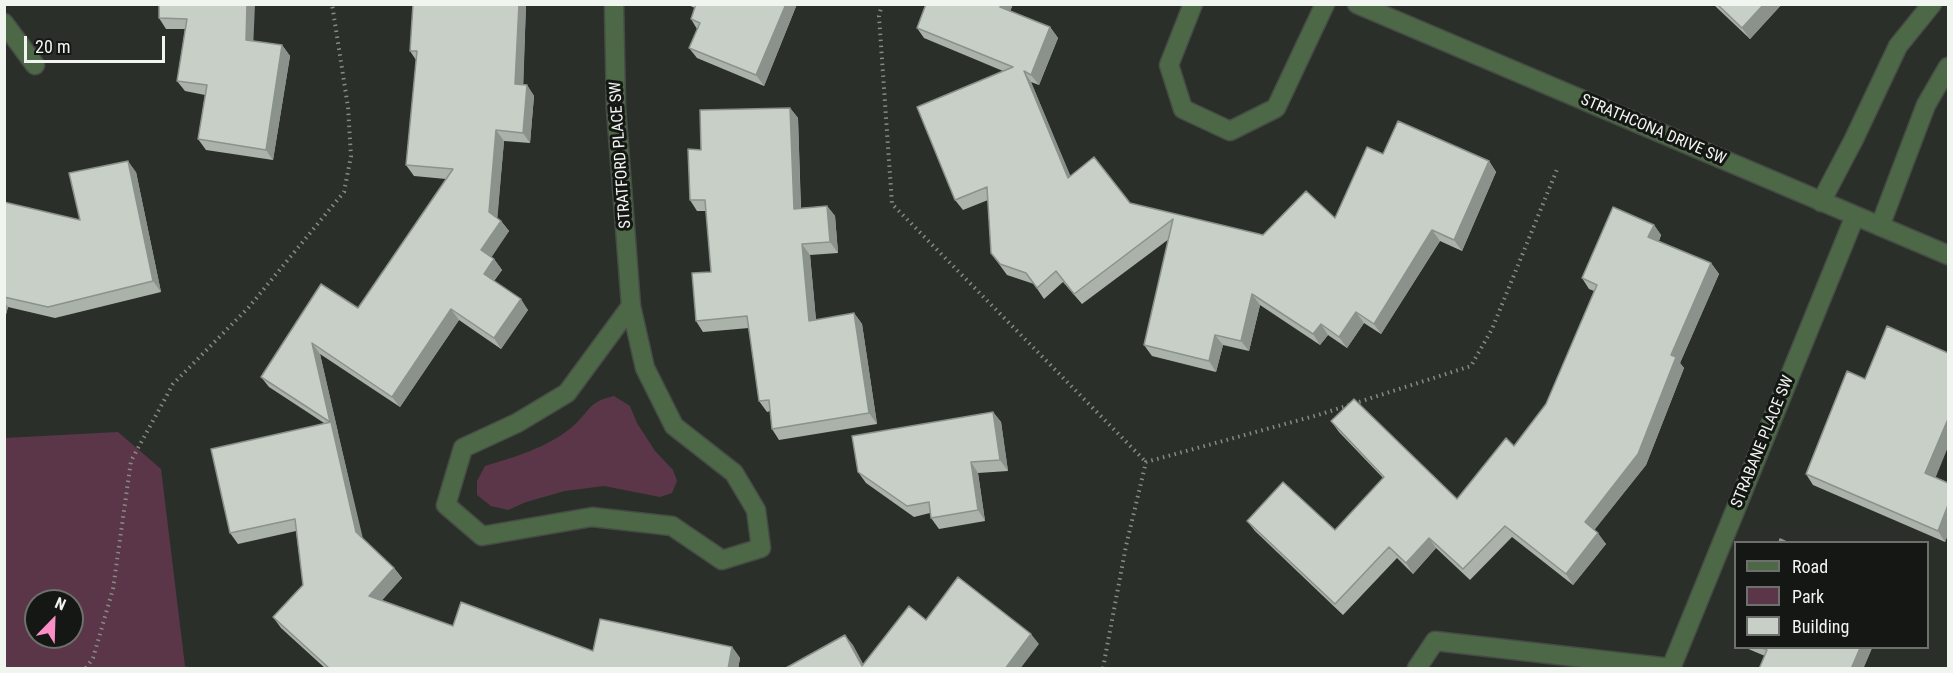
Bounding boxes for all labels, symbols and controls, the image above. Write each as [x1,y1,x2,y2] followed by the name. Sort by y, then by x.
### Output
[27,24,168,62] scale bar
[35,36,70,57] text: 20 m
[606,81,636,229] street label: STRATFORD PLACE SW
[1577,91,1729,169] street label: STRATHCONA DRIVE SW
[1728,373,1798,511] street label: STRABANE PLACE SW
[1734,541,1929,649] legend
[1792,556,1828,577] text: Road
[1792,586,1824,607] text: Park
[24,589,84,649] north arrow
[52,593,69,614] text: N
[1792,616,1849,637] text: Building

